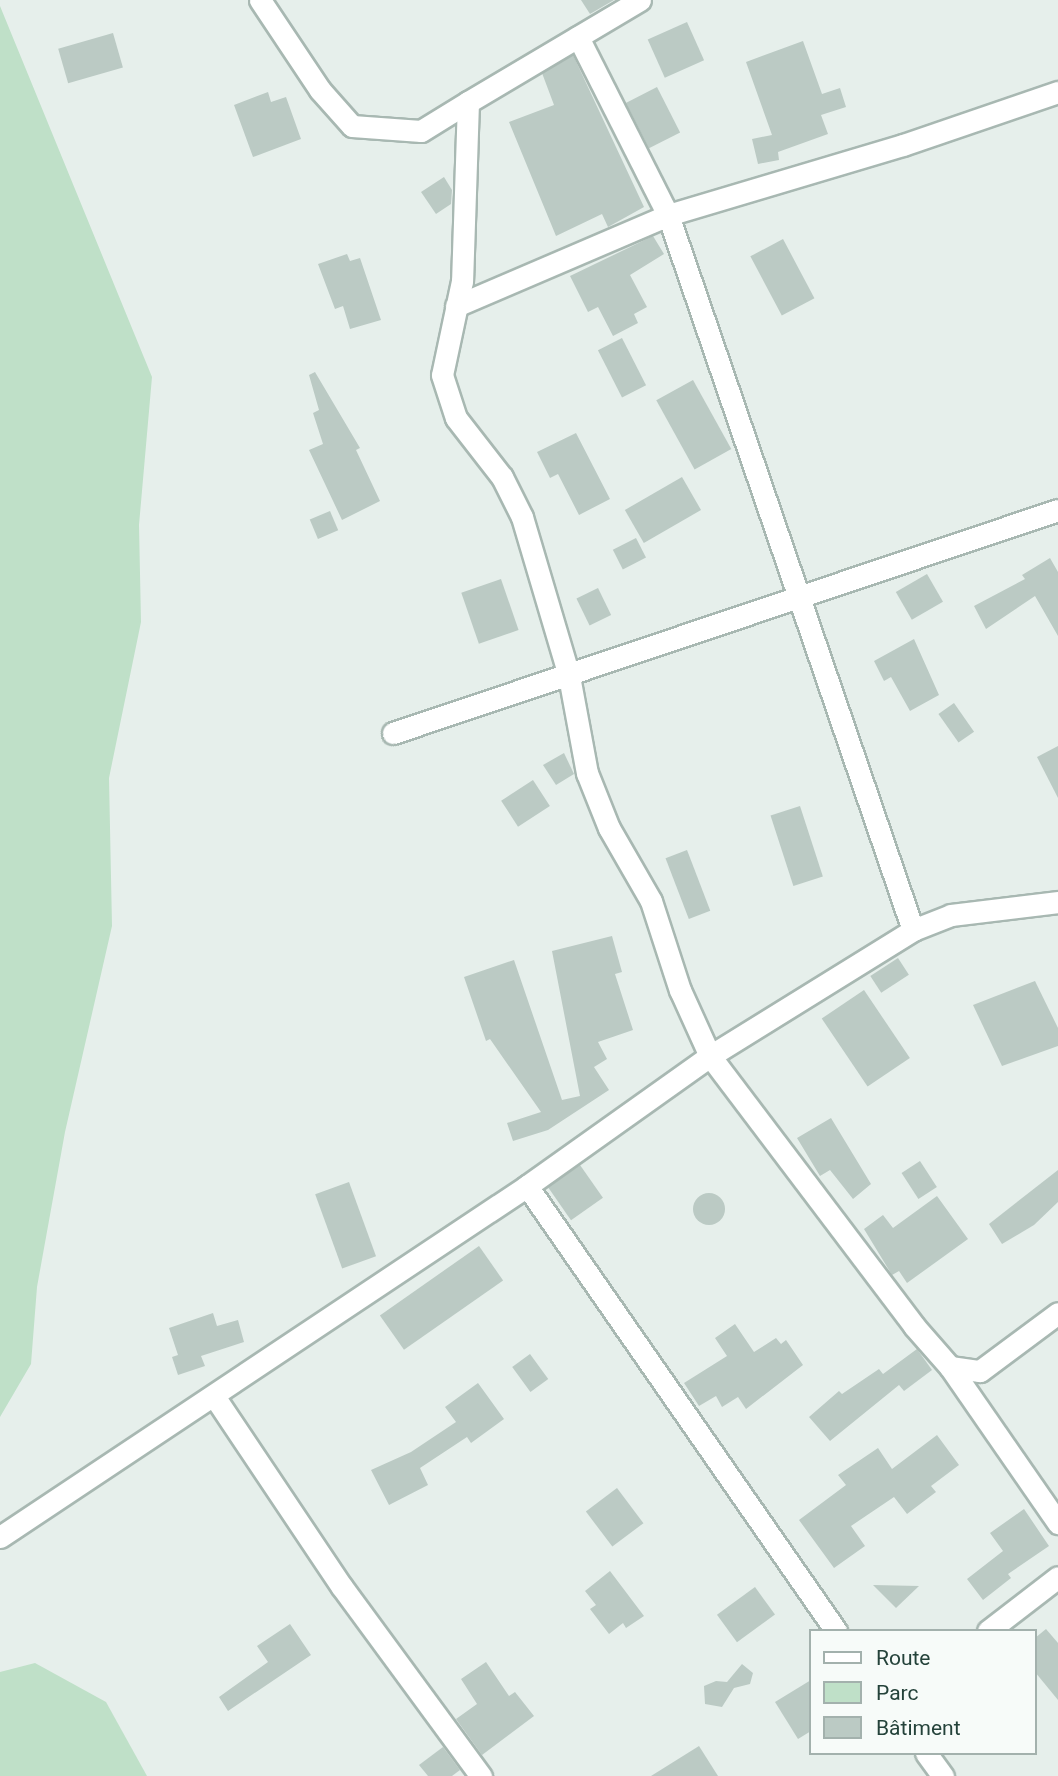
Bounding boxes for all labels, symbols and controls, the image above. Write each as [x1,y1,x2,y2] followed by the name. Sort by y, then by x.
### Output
[810,1629,1037,1755] legend
[876,1646,931,1670] text: Route
[876,1681,918,1705] text: Parc
[876,1716,961,1740] text: Bâtiment

